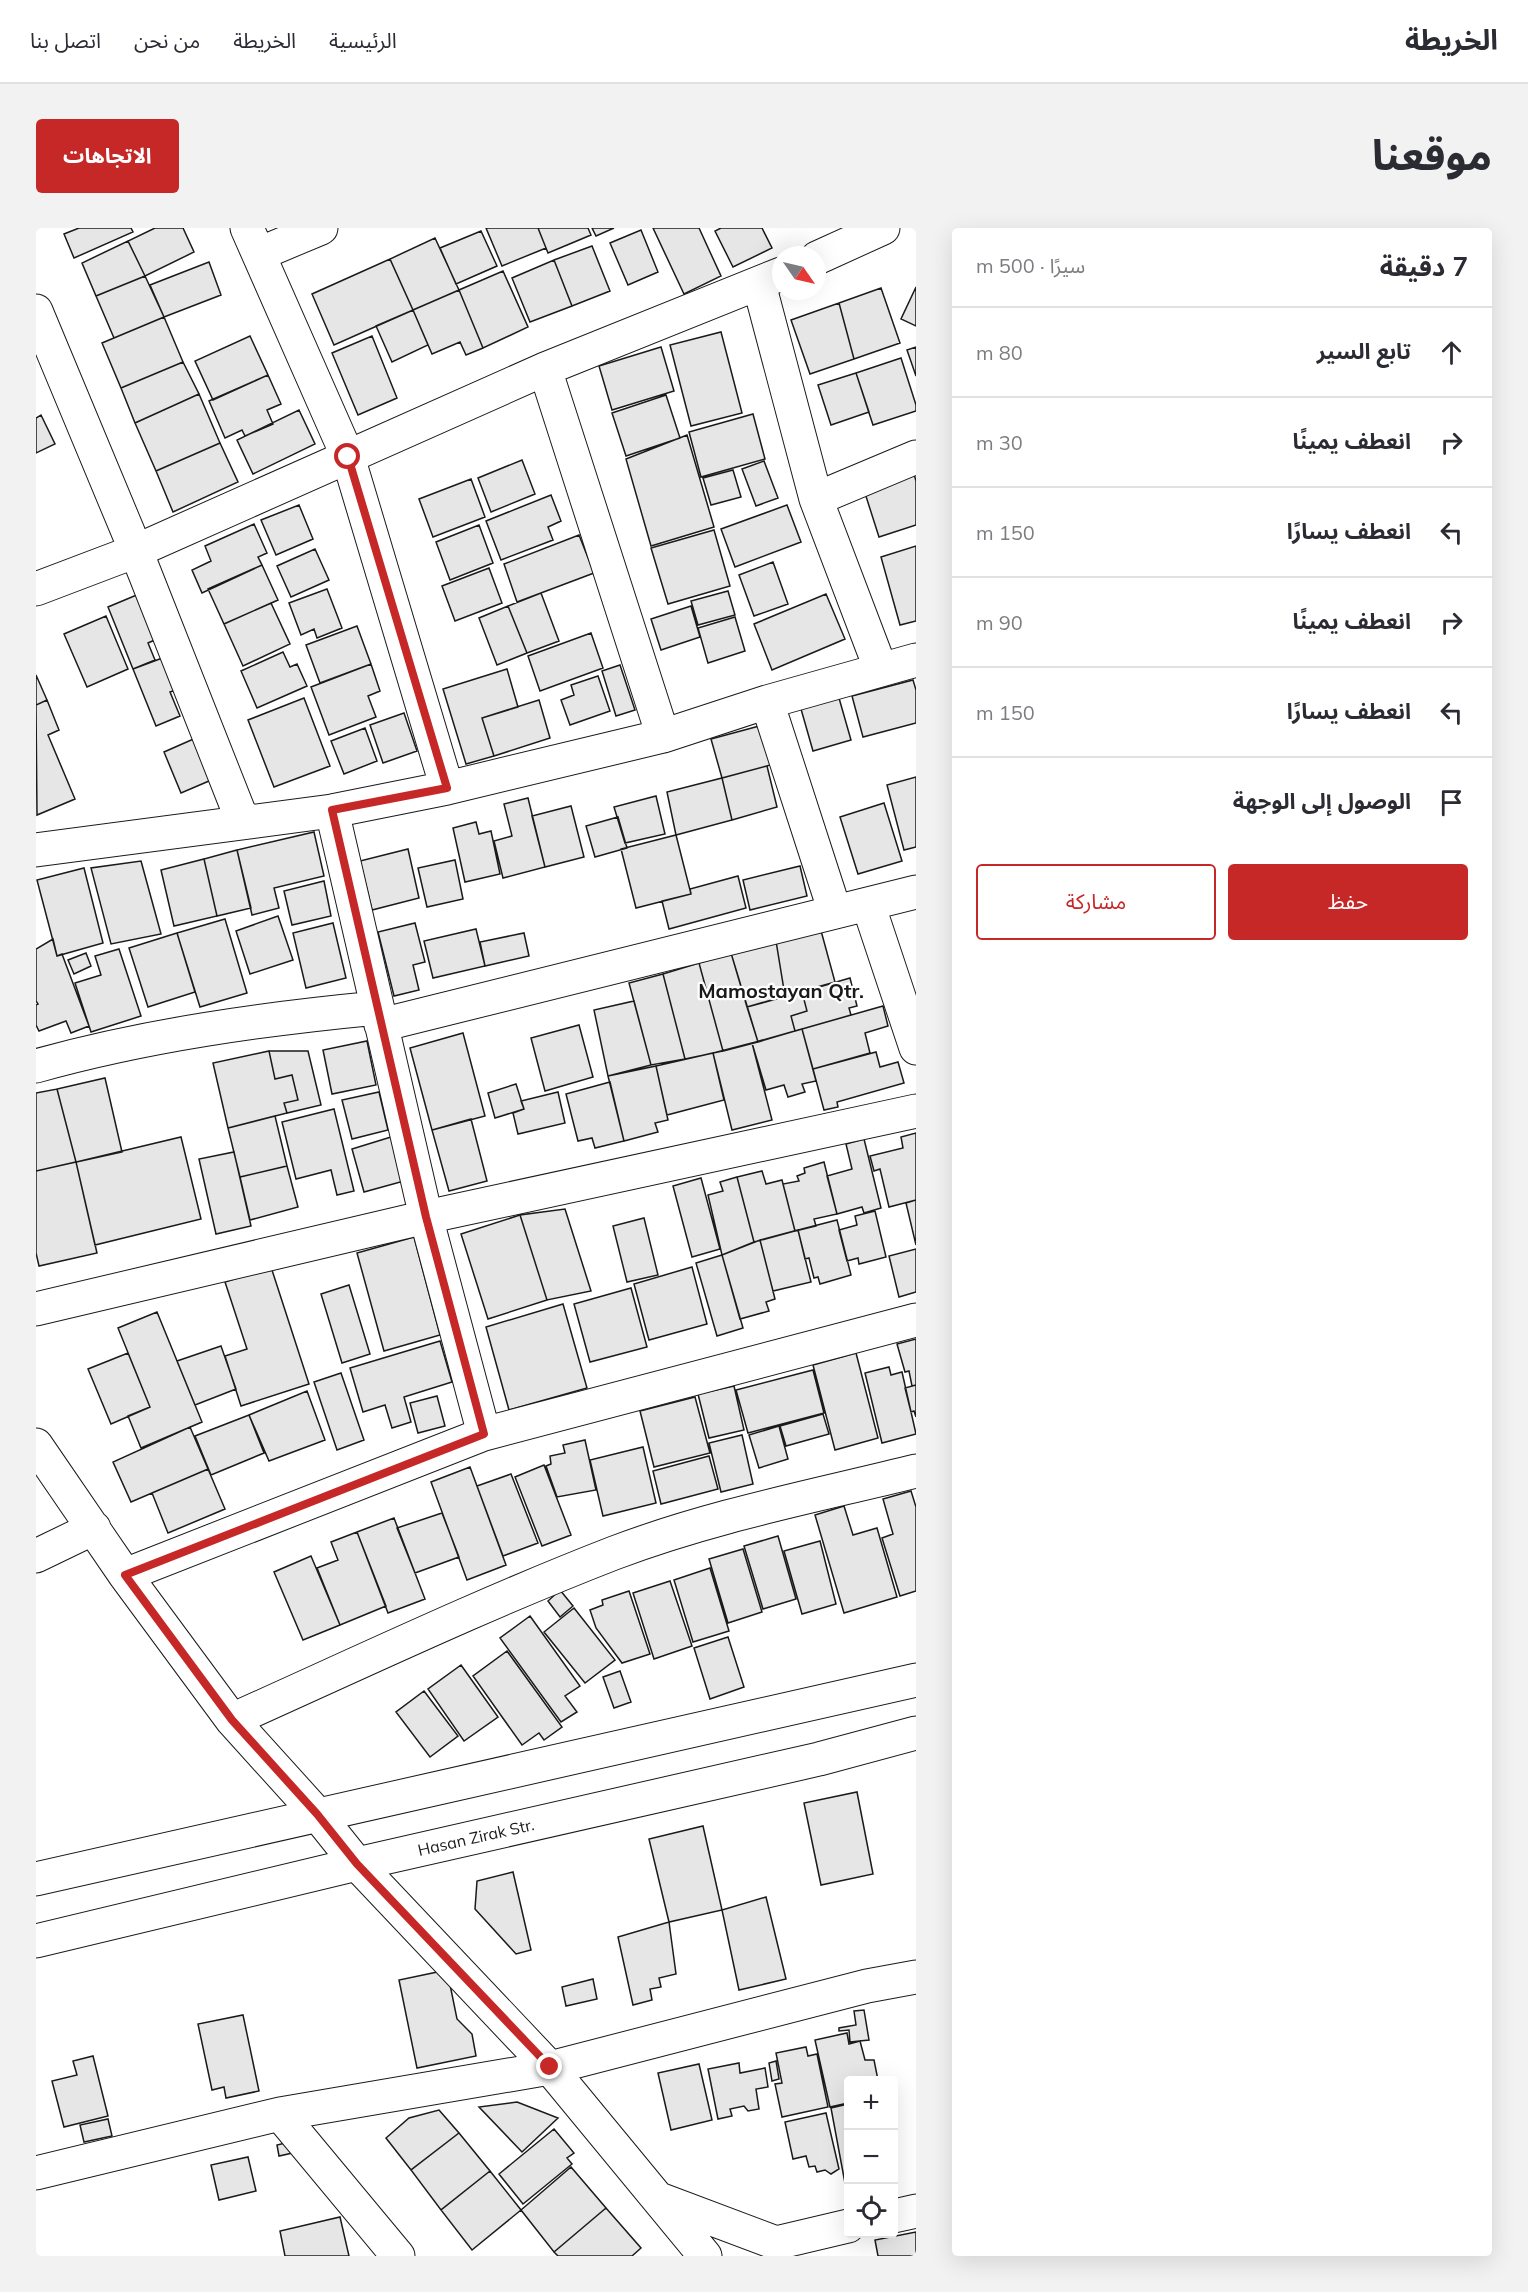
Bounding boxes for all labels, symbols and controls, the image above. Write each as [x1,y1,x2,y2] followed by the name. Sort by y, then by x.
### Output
[1405,22,1498,57] text: الخريطة
[30,27,101,53] text: اتصل بنا
[134,27,200,53] text: من نحن
[233,27,296,53] text: الخريطة
[329,27,397,53] text: الرئيسية
[36,119,179,193] button: الاتجاهات
[1372,128,1492,181] text: موقعنا
[772,246,826,300] north arrow
[1380,250,1468,283] text: 7 دقيقة
[976,253,1085,278] text: سيرًا · 500 m
[1435,336,1468,369] icon: ahead
[1317,337,1411,365] text: تابع السير
[976,340,1023,365] text: 80 m
[1435,426,1468,459] icon: right
[1292,427,1411,455] text: انعطف يمينًا
[976,430,1023,455] text: 30 m
[334,443,360,469] route start
[1435,516,1468,549] icon: left
[1287,517,1411,545] text: انعطف يسارًا
[976,520,1035,545] text: 150 m
[1435,606,1468,639] icon: right
[1292,607,1411,635] text: انعطف يمينًا
[976,610,1023,635] text: 90 m
[1435,696,1468,729] icon: left
[1287,697,1411,725] text: انعطف يسارًا
[976,700,1035,725] text: 150 m
[1435,786,1468,819] icon: arrive
[1233,787,1411,815] text: الوصول إلى الوجهة
[976,864,1216,940] button: مشاركة
[1228,864,1468,940] button: حفظ
[698,978,864,1003] district label: Mamostayan Qtr.
[416,1814,536,1860] street label: Hasan Zirak Str.
[536,2053,562,2079] route end
[844,2076,898,2238] map controls
[844,2076,898,2130] button: +
[844,2130,898,2184] button: −
[844,2184,898,2238] button: locate

